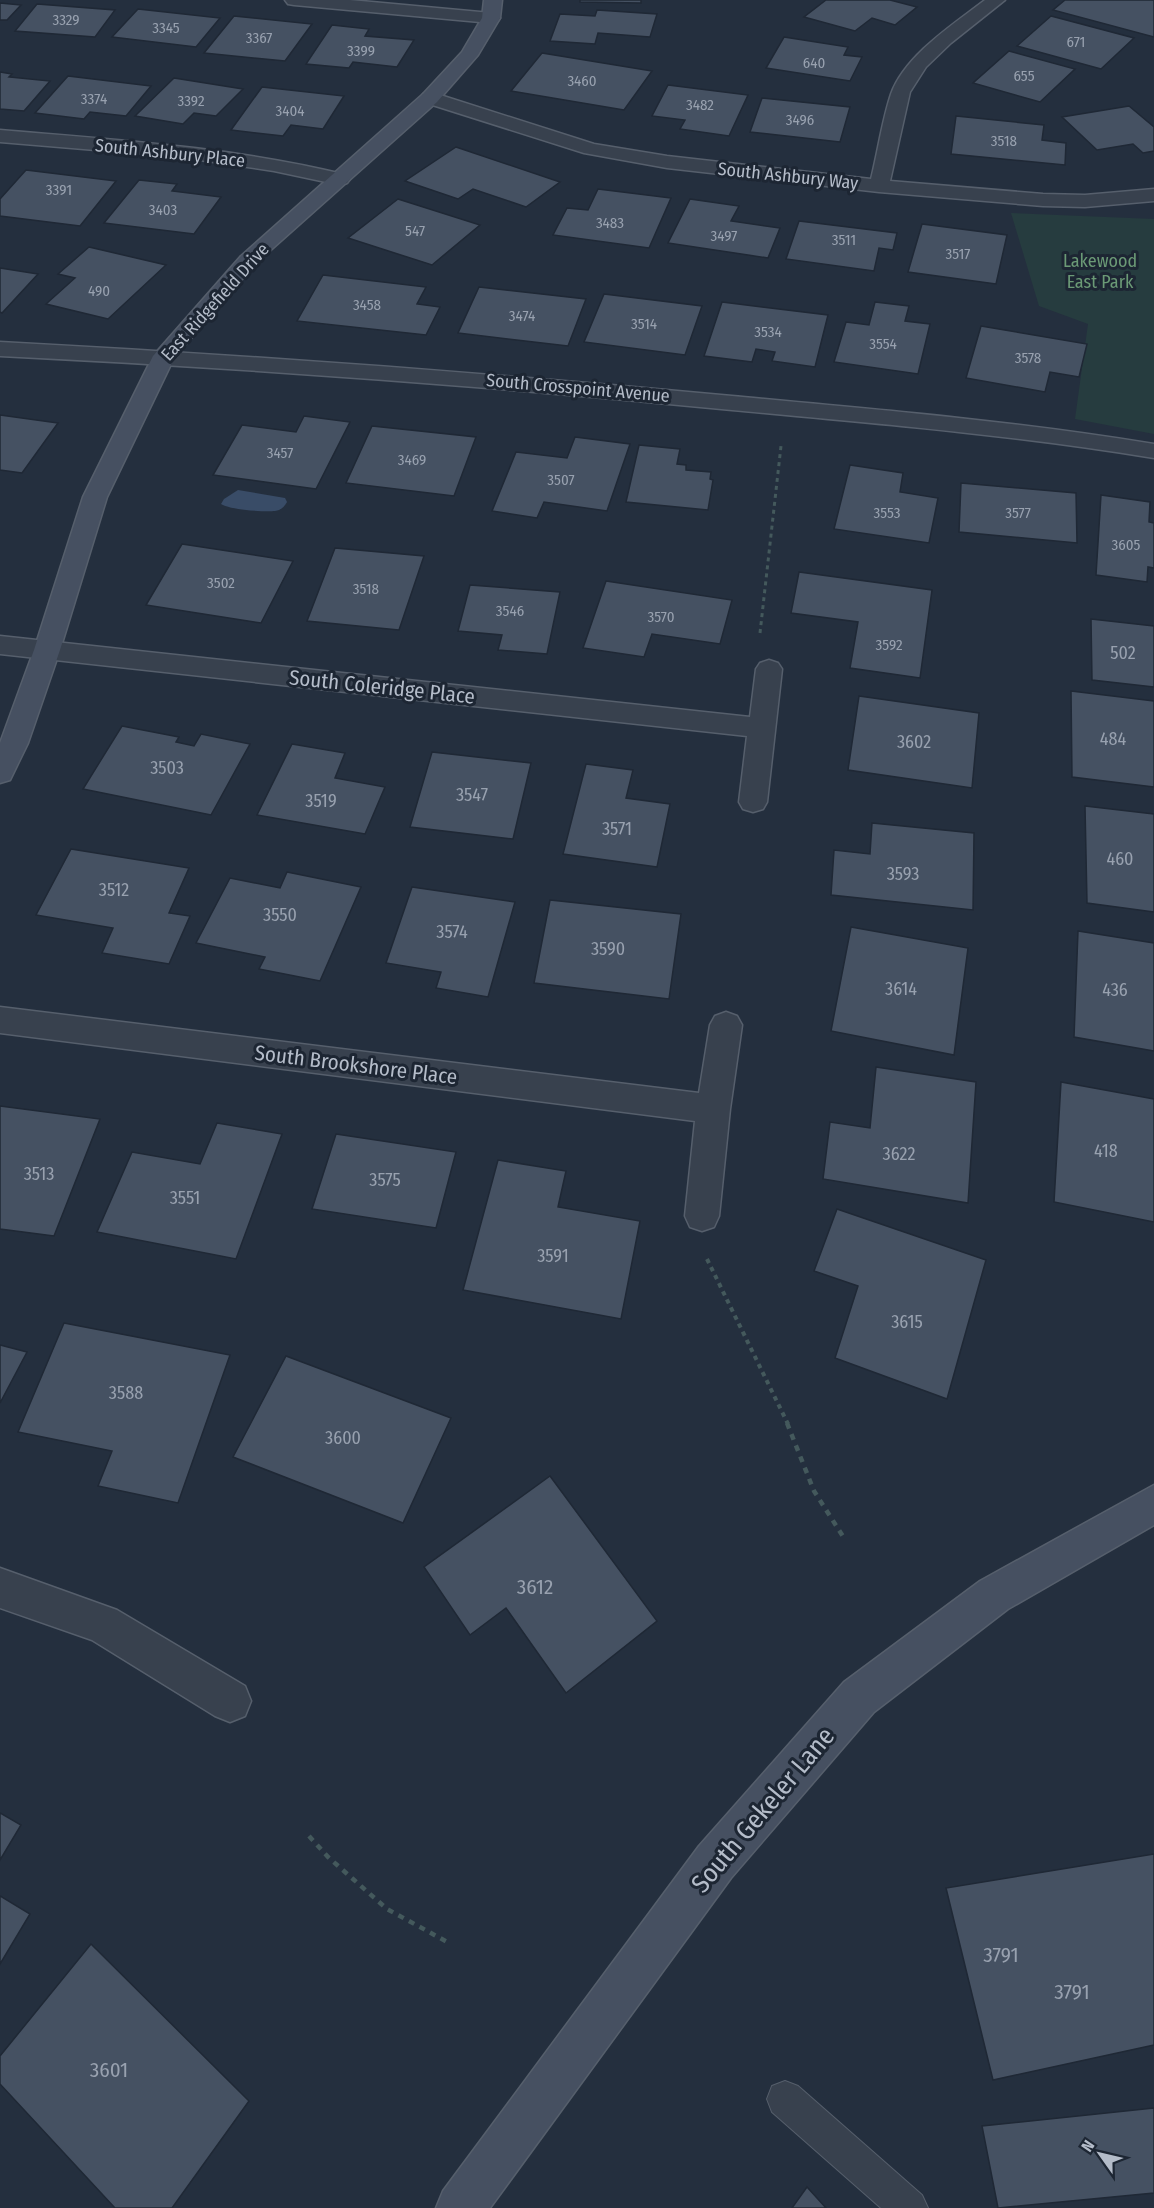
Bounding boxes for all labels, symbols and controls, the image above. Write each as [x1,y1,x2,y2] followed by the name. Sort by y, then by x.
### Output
[52,11,80,29] house number: 3329
[152,19,180,37] house number: 3345
[246,29,272,47] house number: 3367
[1067,33,1085,51] house number: 671
[347,42,375,60] house number: 3399
[803,54,825,72] house number: 640
[1013,67,1035,85] house number: 655
[567,72,597,90] house number: 3460
[81,90,107,108] house number: 3374
[177,92,205,110] house number: 3392
[686,96,714,114] house number: 3482
[275,102,305,120] house number: 3404
[786,111,814,129] house number: 3496
[991,132,1017,150] house number: 3518
[94,134,246,172] street label: South Ashbury Place
[717,158,859,194] street label: South Ashbury Way
[46,181,72,199] house number: 3391
[149,201,177,219] house number: 3403
[596,214,624,232] house number: 3483
[405,222,425,240] house number: 547
[711,227,737,245] house number: 3497
[832,231,856,249] house number: 3511
[156,239,274,365] street label: East Ridgefield Drive
[946,245,970,263] house number: 3517
[1063,250,1137,293] park label: Lakewood East Park
[88,282,110,300] house number: 490
[353,296,381,314] house number: 3458
[509,307,535,325] house number: 3474
[631,315,657,333] house number: 3514
[754,323,782,341] house number: 3534
[869,335,897,353] house number: 3554
[1015,349,1041,367] house number: 3578
[485,369,671,407] street label: South Crosspoint Avenue
[267,444,293,462] house number: 3457
[398,451,426,469] house number: 3469
[547,471,575,489] house number: 3507
[873,504,901,522] house number: 3553
[1005,504,1031,522] house number: 3577
[1112,536,1141,554] house number: 3605
[207,574,235,592] house number: 3502
[353,580,379,598] house number: 3518
[496,602,524,620] house number: 3546
[647,608,675,626] house number: 3570
[875,636,903,654] house number: 3592
[1110,642,1136,664] house number: 502
[288,664,476,710] street label: South Coleridge Place
[1100,728,1126,750] house number: 484
[897,731,931,753] house number: 3602
[150,757,184,779] house number: 3503
[456,784,488,806] house number: 3547
[305,790,337,812] house number: 3519
[602,818,632,840] house number: 3571
[1106,848,1134,870] house number: 460
[887,863,919,885] house number: 3593
[99,879,129,901] house number: 3512
[263,904,297,926] house number: 3550
[436,921,468,943] house number: 3574
[591,938,625,960] house number: 3590
[885,978,917,1000] house number: 3614
[1102,979,1128,1001] house number: 436
[253,1040,459,1090] street label: South Brookshore Place
[1094,1140,1118,1162] house number: 418
[883,1143,915,1165] house number: 3622
[24,1163,54,1185] house number: 3513
[369,1169,401,1191] house number: 3575
[170,1187,200,1209] house number: 3551
[537,1245,569,1267] house number: 3591
[891,1311,923,1333] house number: 3615
[109,1382,143,1404] house number: 3588
[325,1427,361,1449] house number: 3600
[517,1574,553,1600] house number: 3612
[685,1721,841,1899] street label: South Gekeler Lane
[983,1942,1019,1968] house number: 3791
[1054,1979,1090,2005] house number: 3791
[90,2057,128,2083] house number: 3601
[1070,2124,1130,2184] north arrow
[1077,2137,1099,2155] text: N

